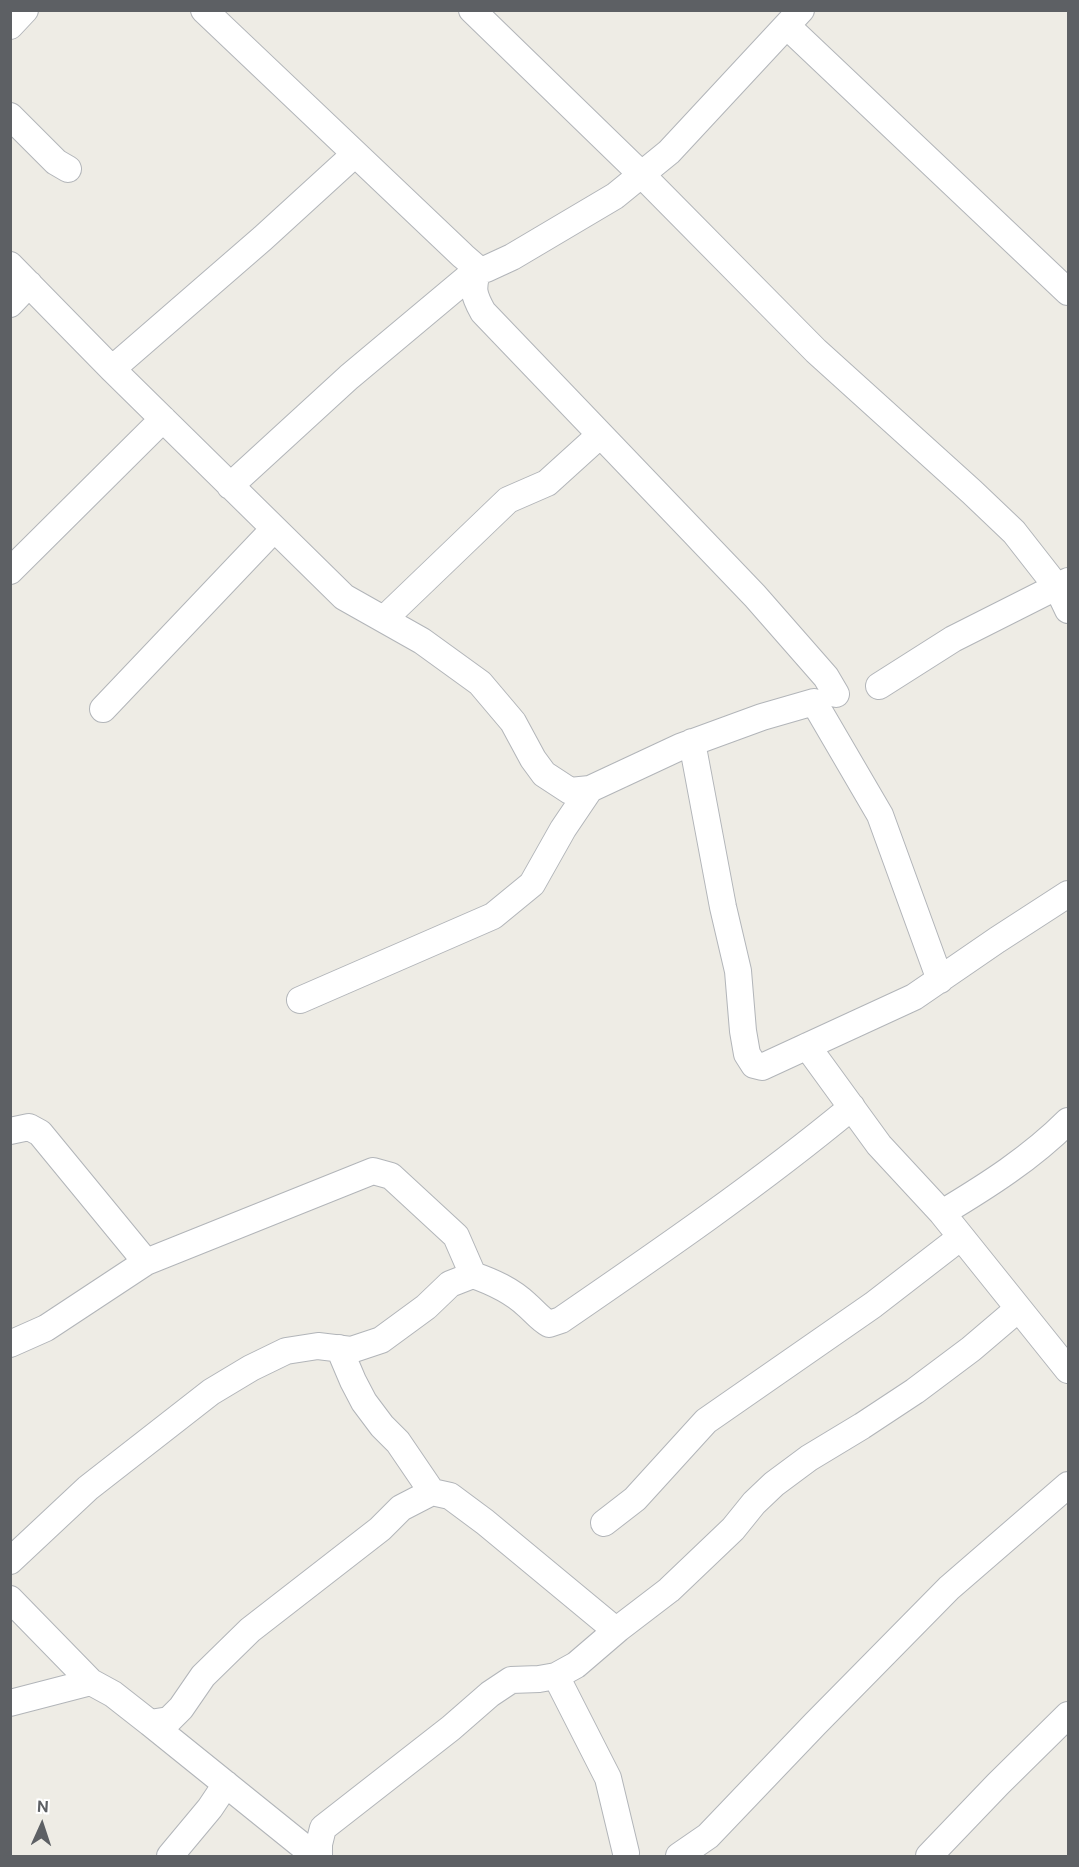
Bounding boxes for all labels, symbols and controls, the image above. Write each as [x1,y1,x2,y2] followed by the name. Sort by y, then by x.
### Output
[12,1795,72,1855] north arrow
[37,1796,49,1817] text: N

